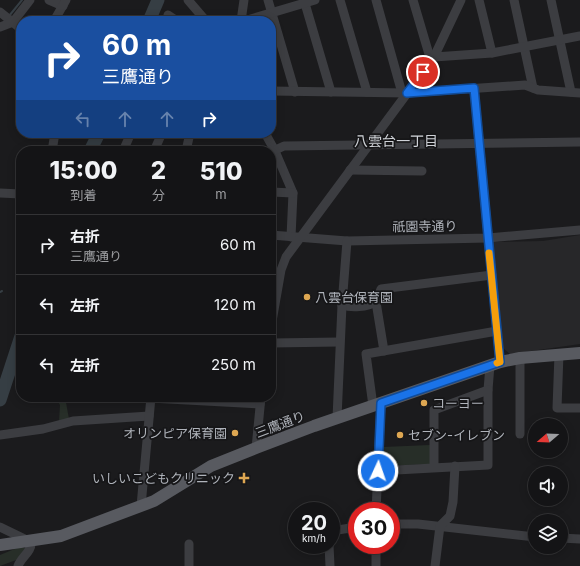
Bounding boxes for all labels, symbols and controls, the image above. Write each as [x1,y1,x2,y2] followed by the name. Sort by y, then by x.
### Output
[102,28,171,62] text: 60 m
[36,32,88,84] icon: right
[406,55,440,89] pin
[412,61,434,83] icon: arrive
[102,66,174,87] text: 三鷹通り
[72,108,94,130] icon: left
[114,108,136,130] icon: ahead
[156,108,178,130] icon: ahead
[198,108,220,130] icon: right
[354,132,438,149] district label: 八雲台一丁目
[49,156,117,185] text: 15:00
[151,156,166,185] text: 2
[200,157,242,186] text: 510
[215,186,227,202] text: m
[70,187,96,203] text: 到着
[152,187,165,203] text: 分
[392,217,458,235] street label: 祇園寺通り
[70,227,100,246] text: 右折
[36,234,58,256] icon: right
[220,235,256,254] text: 60 m
[70,248,122,264] text: 三鷹通り
[315,289,393,305] place label: 八雲台保育園
[302,292,312,302] marker: 八雲台保育園
[36,294,58,316] icon: left
[214,295,256,314] text: 120 m
[70,296,100,315] text: 左折
[36,354,58,376] icon: left
[211,355,256,374] text: 250 m
[70,356,100,375] text: 左折
[432,395,484,411] place label: コーヨー
[419,398,429,408] marker: コーヨー
[253,407,307,441] street label: 三鷹通り
[528,418,568,458] north arrow
[528,418,568,554] map controls
[123,425,227,441] place label: オリンピア保育園
[408,427,505,443] place label: セブン-イレブン
[230,428,240,438] marker: オリンピア保育園
[395,430,405,440] marker: セブン-イレブン
[357,450,399,492] position arrow
[528,466,568,506] button: sound
[92,470,235,486] place label: いしいこどもクリニック
[238,472,250,484] marker: いしいこどもクリニック
[348,502,400,554] speed limit sign: 30
[301,511,327,535] text: 20
[528,514,568,554] button: layers
[302,532,326,544] text: km/h

